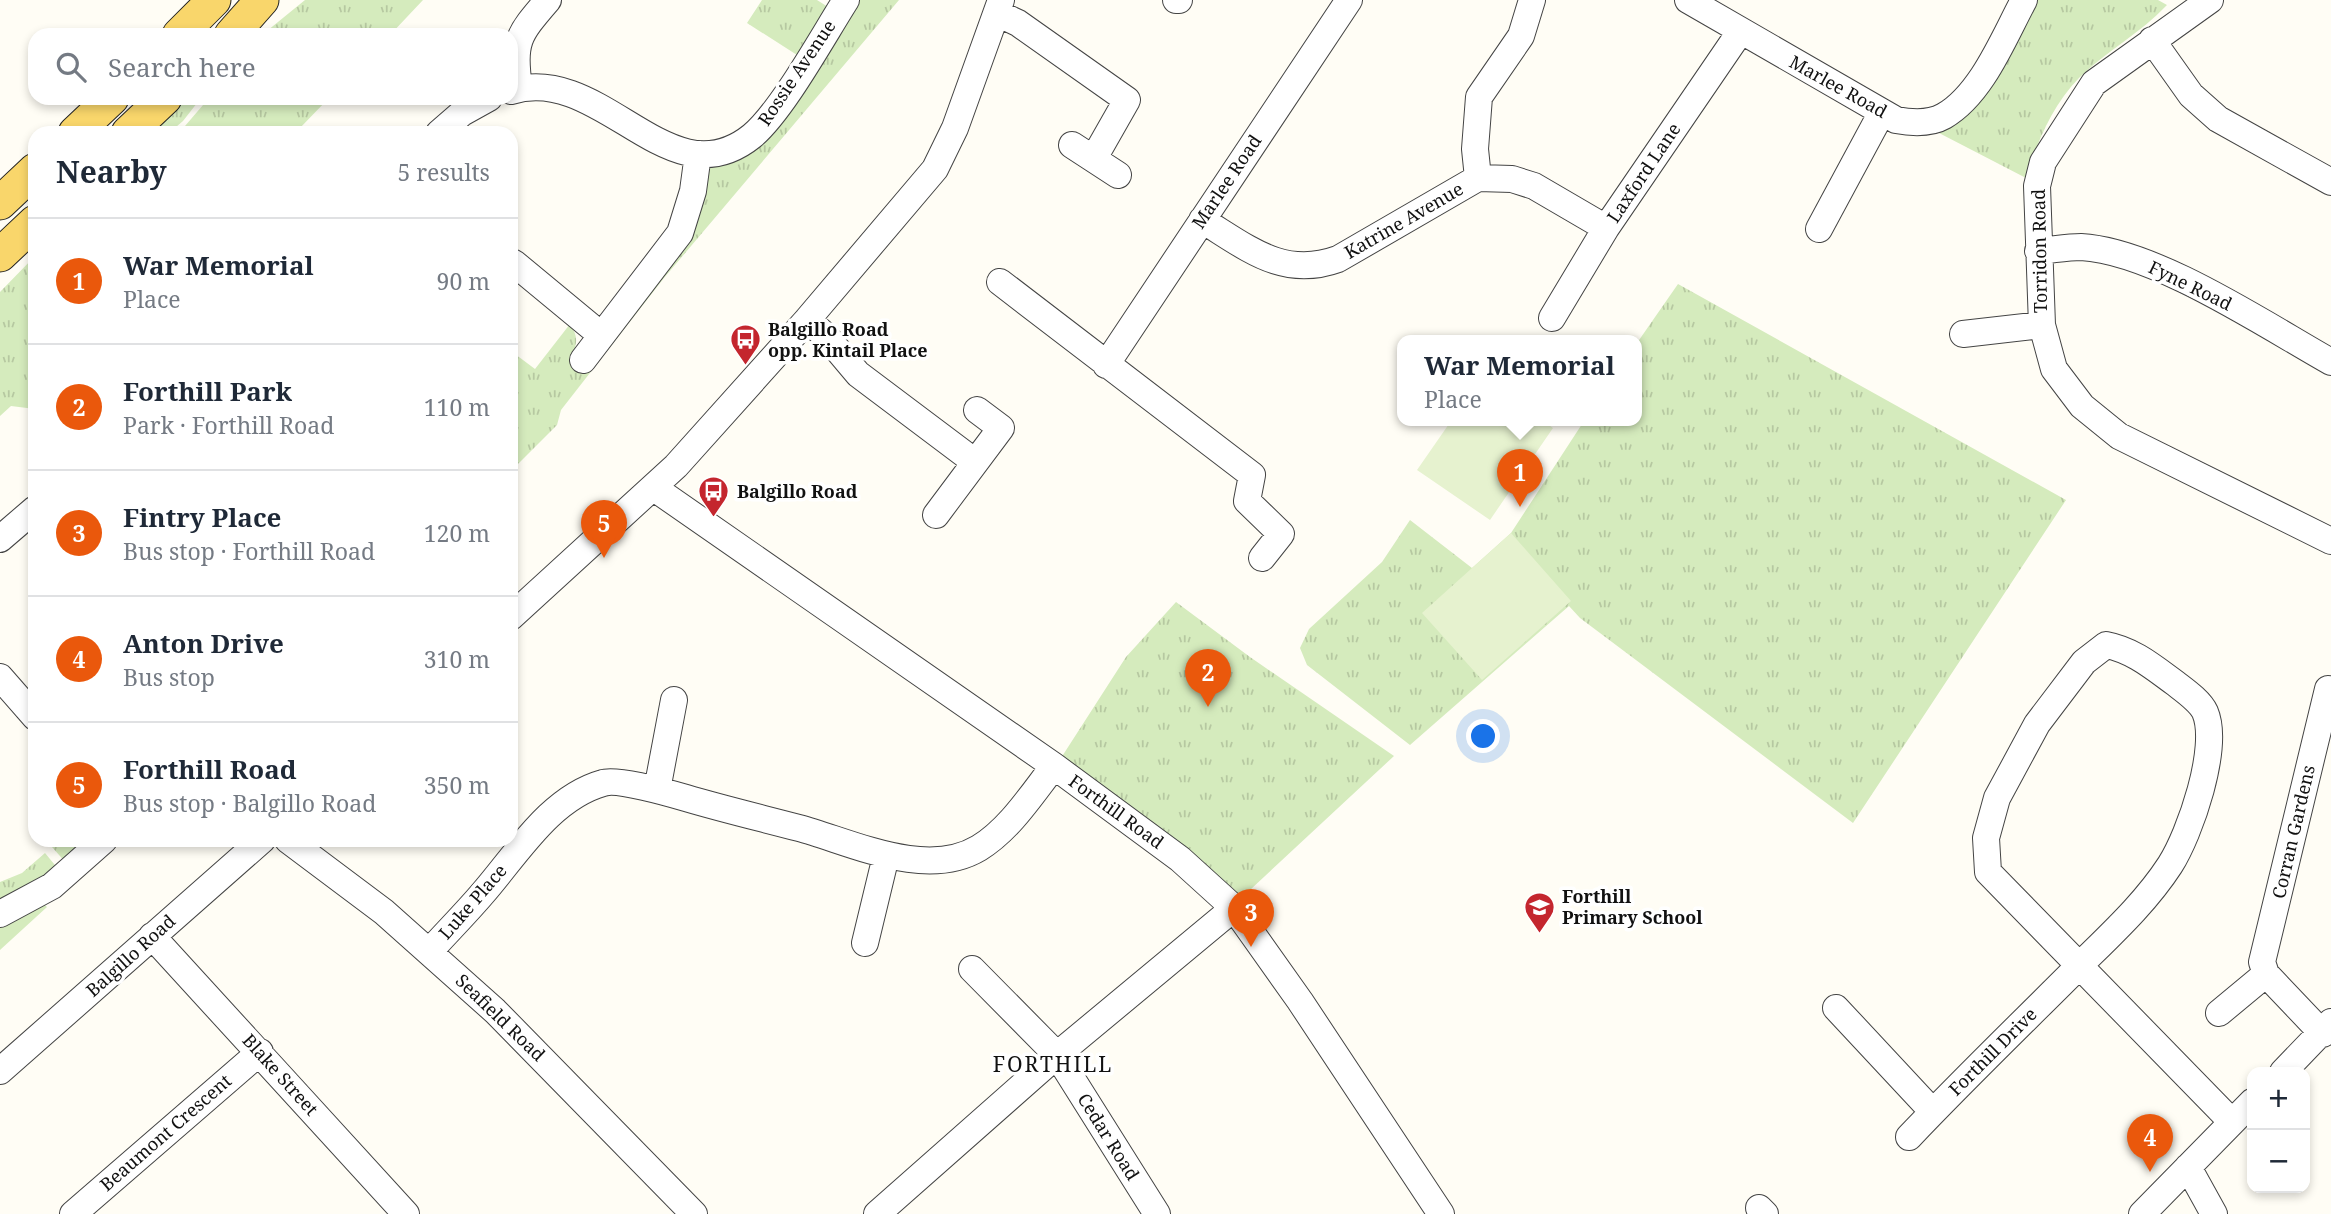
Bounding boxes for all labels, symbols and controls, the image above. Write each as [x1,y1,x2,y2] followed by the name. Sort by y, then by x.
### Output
[752,15,840,130] street label: Rossie Avenue
[28,28,518,105] search box
[52,48,90,86] icon: search
[108,49,256,85] text: Search here
[1785,49,1892,123] street label: Marlee Road
[1601,118,1685,227] street label: Laxford Lane
[1186,130,1266,233] street label: Marlee Road
[56,151,167,192] text: Nearby
[397,156,490,188] text: 5 results
[1340,176,1467,264] street label: Katrine Avenue
[2026,189,2052,313] street label: Torridon Road
[123,247,314,283] text: War Memorial
[2145,255,2236,316] street label: Fyne Road
[73,265,86,297] text: 1
[437,265,490,297] text: 90 m
[123,283,181,315] text: Place
[768,317,928,362] place label: Balgillo Road opp. Kintail Place
[728,323,762,367] bus stop icon: Balgillo Road opp. Kintail Place
[1397,335,1642,426] popup
[1424,347,1615,383] text: War Memorial
[123,373,292,409] text: Forthill Park
[1424,383,1482,415] text: Place
[73,391,86,423] text: 2
[424,391,490,423] text: 110 m
[123,409,334,441] text: Park · Forthill Road
[1497,449,1543,507] pin: 1
[697,475,731,519] bus stop icon: Balgillo Road
[737,479,858,503] place label: Balgillo Road
[123,499,282,535] text: Fintry Place
[581,500,627,558] pin: 5
[73,517,86,549] text: 3
[424,517,490,549] text: 120 m
[123,535,375,567] text: Bus stop · Forthill Road
[123,625,284,661] text: Anton Drive
[73,643,86,675] text: 4
[424,643,490,675] text: 310 m
[1185,649,1231,707] pin: 2
[123,661,215,693] text: Bus stop
[1466,719,1500,753] your location
[123,751,297,787] text: Forthill Road
[2266,763,2320,901] street label: Corran Gardens
[73,769,86,801] text: 5
[424,769,490,801] text: 350 m
[1064,769,1169,854] street label: Forthill Road
[123,787,376,819] text: Bus stop · Balgillo Road
[433,859,512,944] street label: Luke Place
[1562,884,1703,929] place label: Forthill Primary School
[1228,889,1274,947] pin: 3
[1522,890,1556,934] school or university icon: Forthill Primary School
[80,909,180,1002] street label: Balgillo Road
[451,968,551,1066] street label: Seafield Road
[1943,1002,2042,1101] street label: Forthill Drive
[238,1028,324,1120] street label: Blake Street
[993,1050,1113,1078] district label: FORTHILL
[2247,1067,2310,1193] map controls
[2247,1067,2310,1130] button: +
[95,1069,236,1196] street label: Beaumont Crescent
[1073,1088,1145,1185] street label: Cedar Road
[2127,1114,2173,1172] pin: 4
[2247,1130,2310,1193] button: −

